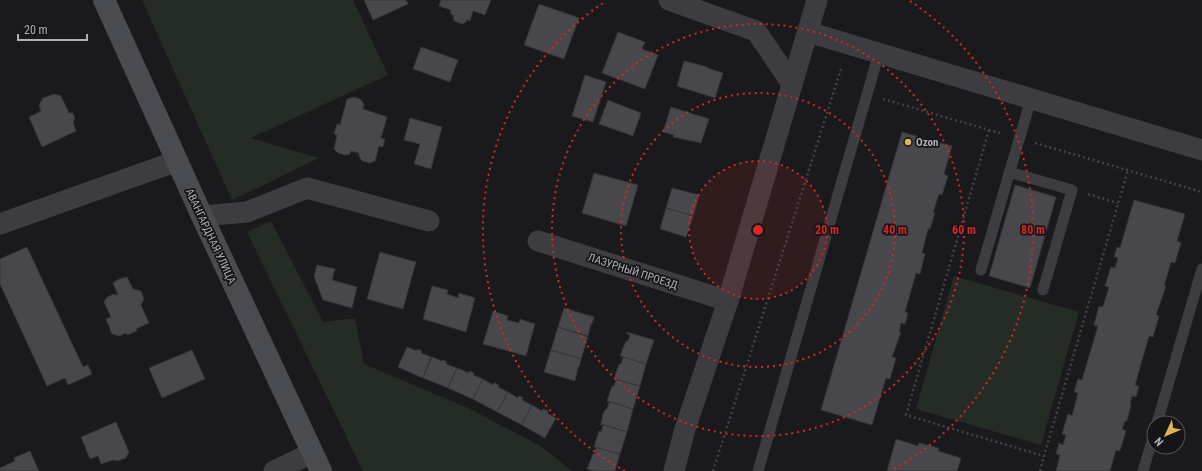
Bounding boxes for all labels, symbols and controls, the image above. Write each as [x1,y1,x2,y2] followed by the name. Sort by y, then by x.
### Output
[18,16,87,42] scale bar
[24,23,48,37] text: 20 m
[916,136,938,149] place label: Ozon
[903,137,913,147] marker: Ozon
[183,186,239,287] street label: АВАНГАРДНАЯ УЛИЦА
[751,223,765,237] centre of rings
[815,223,839,237] text: 20 m
[883,223,907,237] text: 40 m
[952,223,976,237] text: 60 m
[1021,223,1045,237] text: 80 m
[586,251,679,292] street label: ЛАЗУРНЫЙ ПРОЕЗД
[1146,415,1186,455] north arrow
[1152,434,1166,449] text: N

